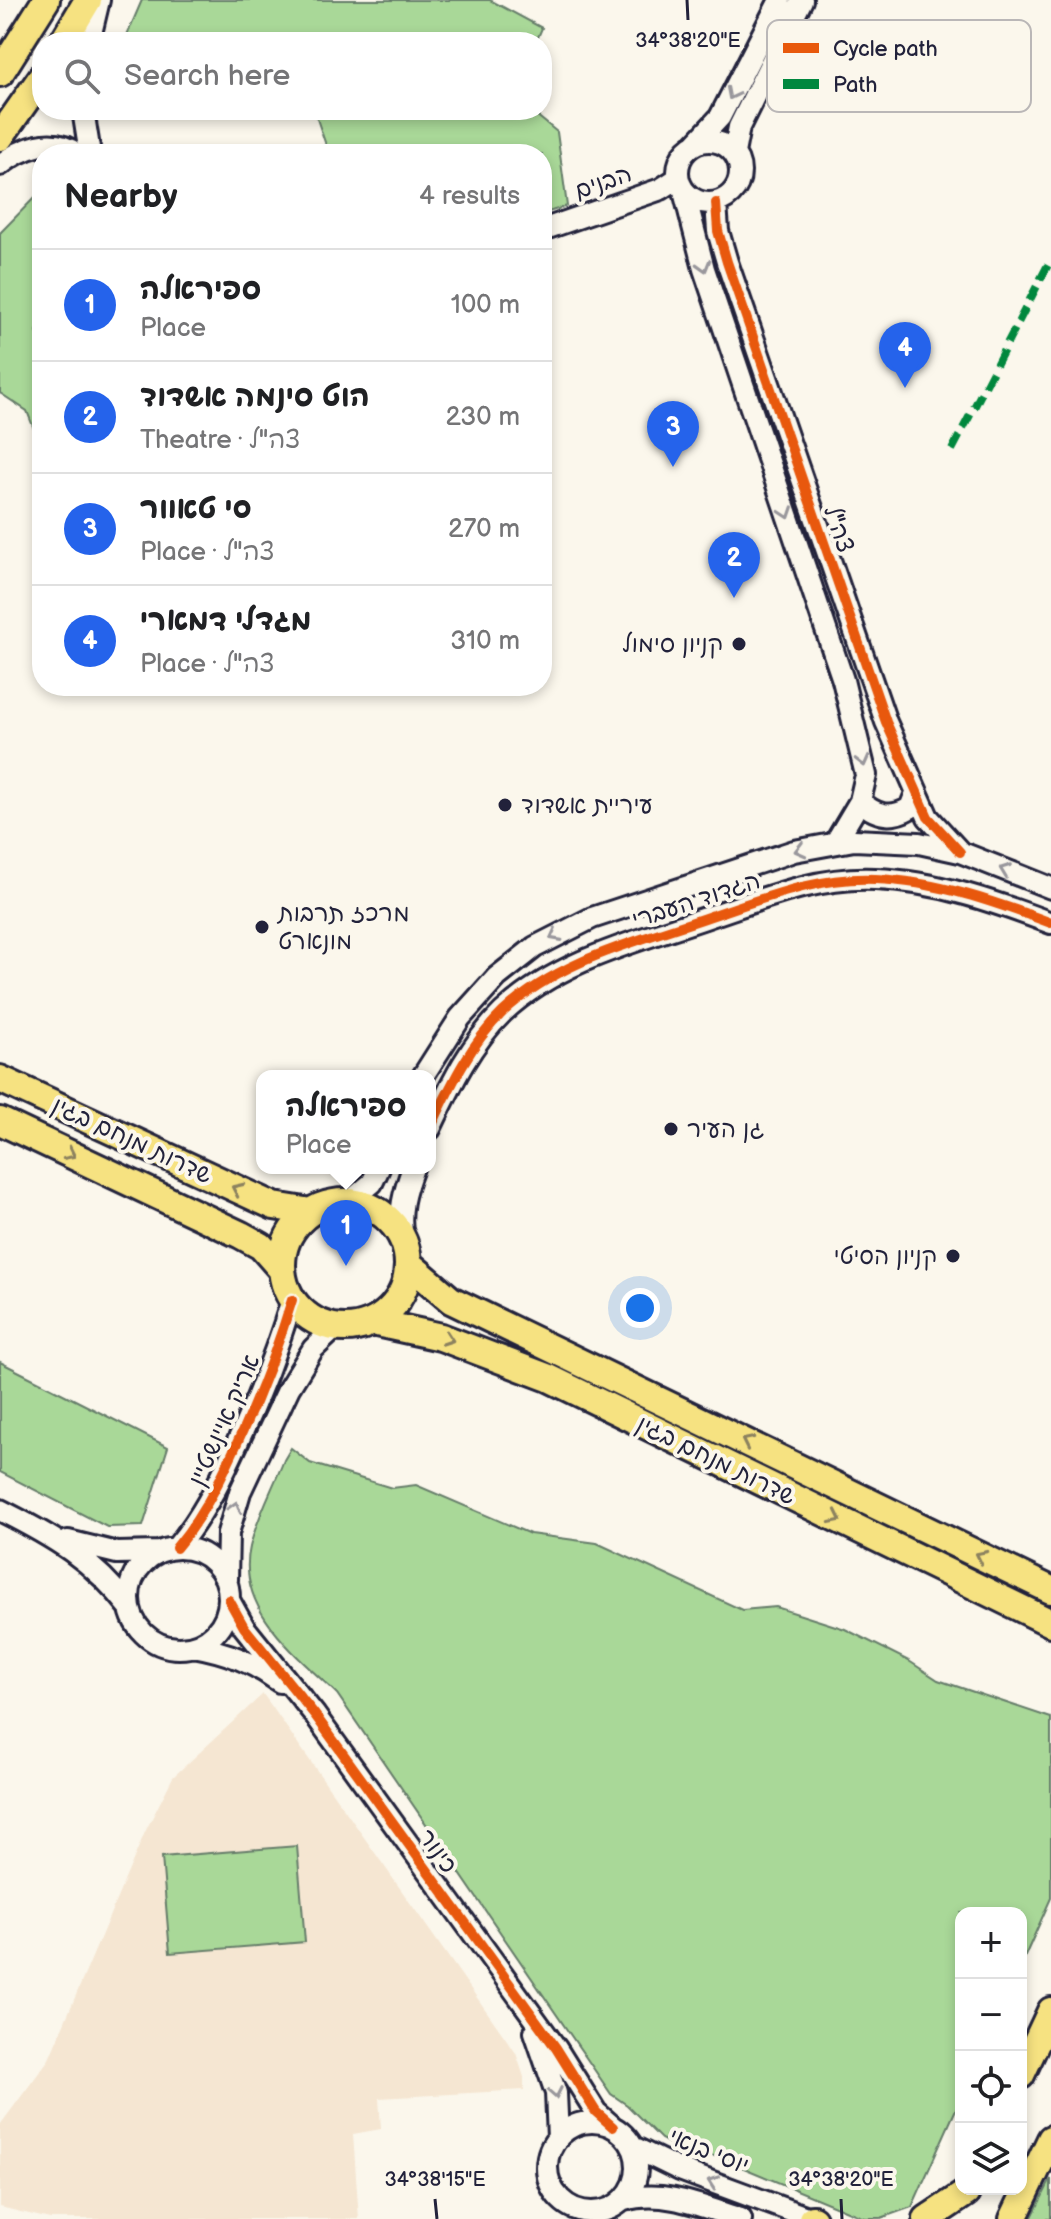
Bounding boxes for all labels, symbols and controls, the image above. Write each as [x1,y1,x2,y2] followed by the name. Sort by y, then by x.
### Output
[767,20,1031,112] legend
[635,29,741,53] text: 34°38'20"E
[32,32,552,120] search box
[833,36,938,63] text: Cycle path
[60,54,104,98] icon: search
[124,58,290,94] text: Search here
[833,72,877,99] text: Path
[726,86,741,101] one-way arrow
[571,159,636,206] street label: הבנים
[64,176,178,217] text: Nearby
[419,181,520,212] text: 4 results
[695,259,711,273] one-way arrow
[140,272,261,308] text: ספיראלה
[85,290,95,321] text: 1
[451,290,520,321] text: 100 m
[140,313,206,344] text: Place
[879,322,931,388] pin: 4
[140,379,369,415] text: הוט סינמה אשדוד
[647,401,699,467] pin: 3
[82,402,98,433] text: 2
[445,402,520,433] text: 230 m
[140,425,300,456] text: Theatre · צה"ל
[140,491,252,527] text: סי טאוור
[817,502,860,556] street label: צה"ל
[777,505,793,519] one-way arrow
[82,514,98,545] text: 3
[448,514,520,545] text: 270 m
[708,532,760,598] pin: 2
[140,537,274,568] text: Place · צה"ל
[140,603,312,639] text: מגדלי דמארי
[82,626,98,657] text: 4
[450,626,520,657] text: 310 m
[622,630,723,659] place label: קניון סימול
[730,635,748,653] marker: קניון סימול
[140,649,274,680] text: Place · צה"ל
[854,754,871,767] one-way arrow
[521,791,653,820] place label: עיריית אשדוד
[496,796,514,814] marker: עיריית אשדוד
[793,840,807,857] one-way arrow
[999,863,1013,880] one-way arrow
[628,866,764,935] street label: הגדוד העברי
[276,899,410,956] place label: מרכז תרבות מונארט
[253,918,271,936] marker: מרכז תרבות מונארט
[548,926,563,941] one-way arrow
[256,1070,436,1174] popup
[285,1089,407,1125] text: ספיראלה
[47,1091,217,1190] street label: שדרות מנחם בגין
[687,1115,764,1144] place label: גן העיר
[662,1120,680,1138] marker: גן העיר
[285,1130,351,1161] text: Place
[62,1144,77,1160] one-way arrow
[231,1183,245,1199] one-way arrow
[320,1200,372,1266] pin: 1
[833,1242,937,1271] place label: קניון הסיטי
[944,1247,962,1265] marker: קניון הסיטי
[620,1288,660,1328] your location
[440,1330,454,1346] one-way arrow
[182,1350,266,1491] street label: אריק איינשטיין
[632,1409,800,1512] street label: שדרות מנחם בגין
[741,1437,756,1452] one-way arrow
[226,1501,242,1514] one-way arrow
[828,1508,843,1524] one-way arrow
[974,1550,989,1566] one-way arrow
[412,1824,463,1879] street label: כינור
[955,1907,1027,2195] map controls
[955,1907,1027,1979] button: +
[955,1979,1027,2051] button: −
[955,2051,1027,2123] button: locate
[545,2087,562,2100] one-way arrow
[665,2122,753,2181] street label: יוסי בנאי
[955,2123,1027,2195] button: layers
[384,2168,486,2192] text: 34°38'15"E
[788,2168,894,2192] text: 34°38'20"E
[707,2175,721,2192] one-way arrow

